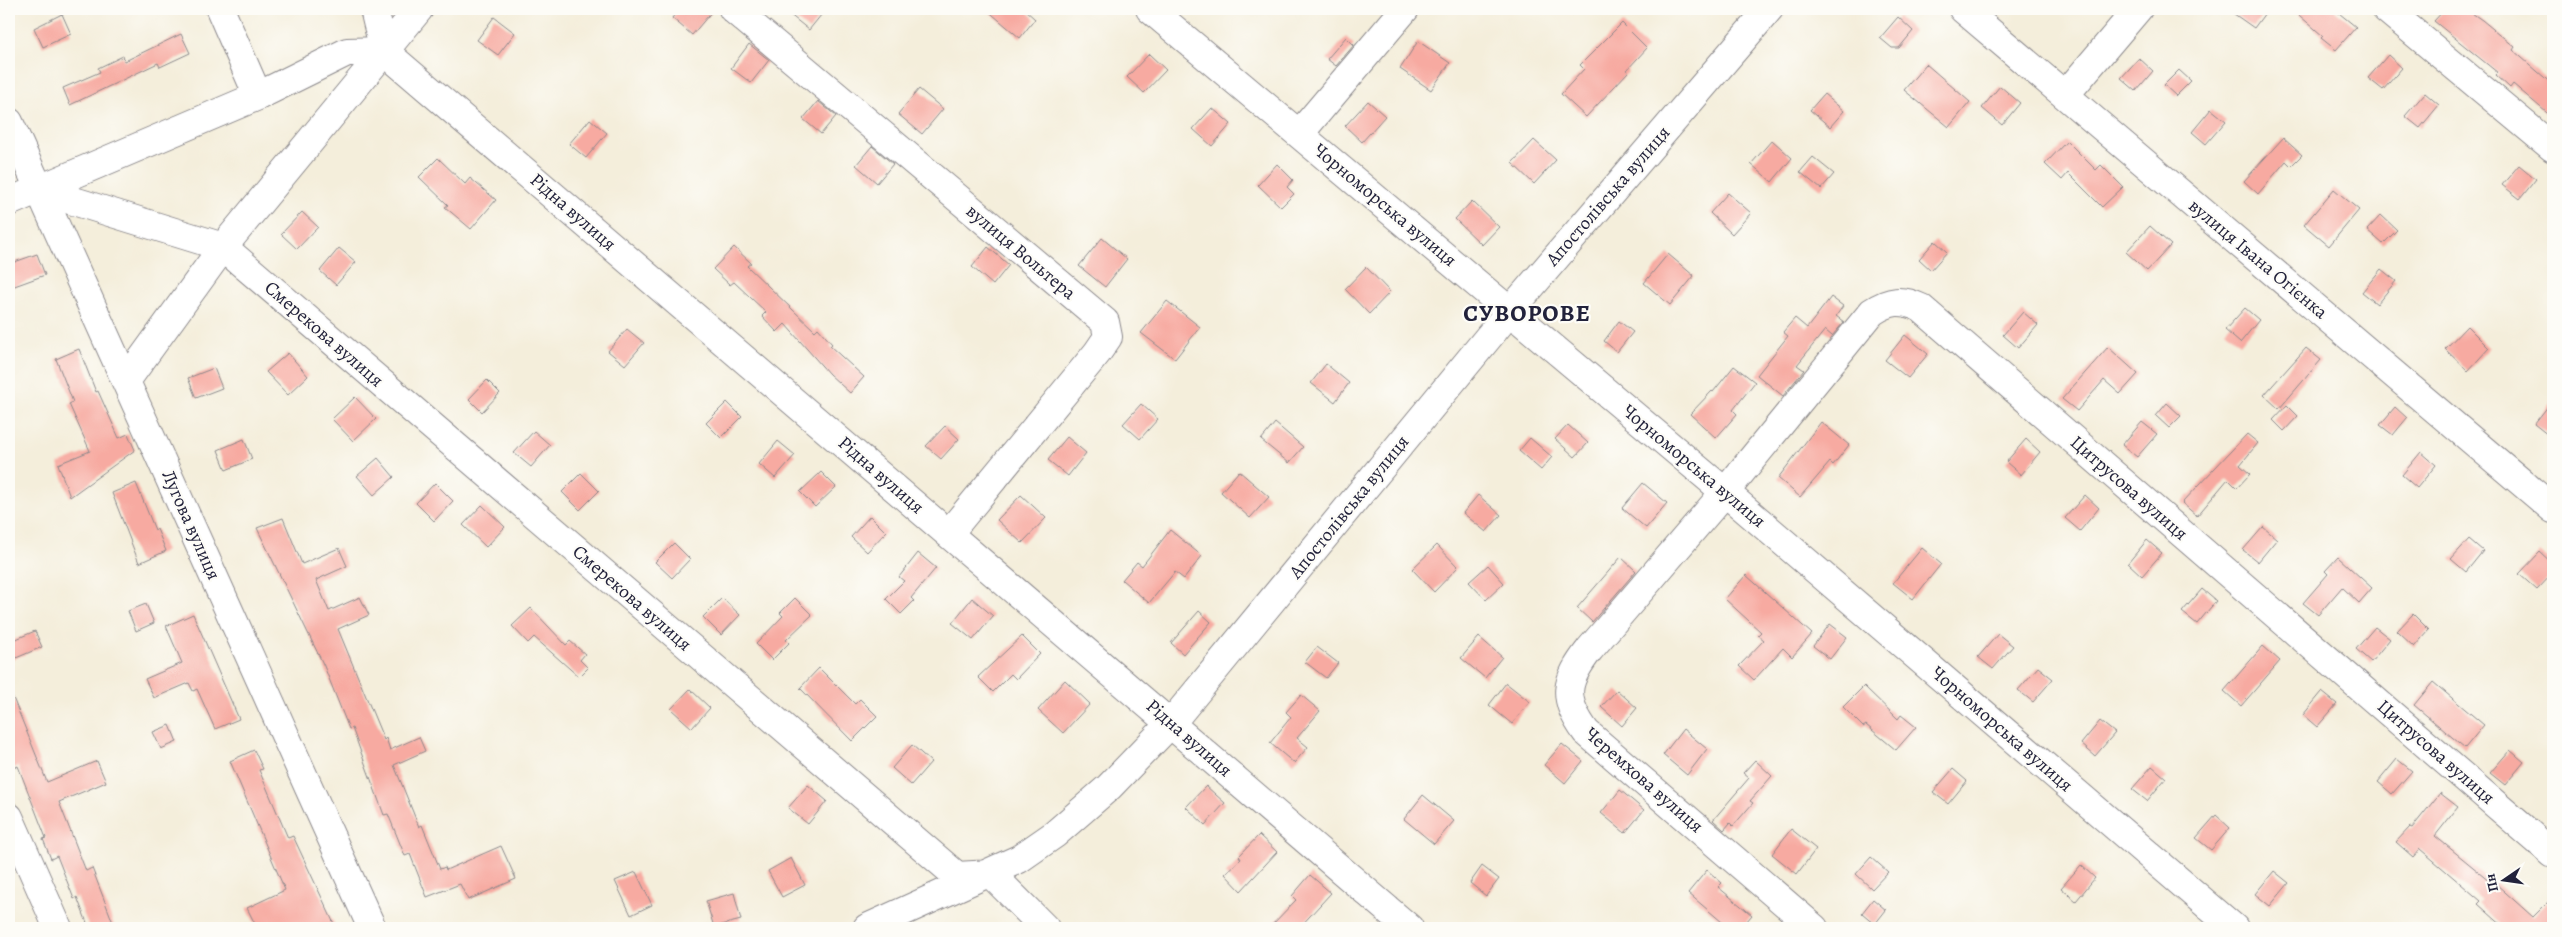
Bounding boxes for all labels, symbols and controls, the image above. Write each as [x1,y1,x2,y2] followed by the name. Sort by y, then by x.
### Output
[1539,120,1676,272] street label: Апостолівська вулиця
[1308,137,1462,273] street label: Чорноморська вулиця
[524,167,622,257] street label: Рідна вулиця
[2183,193,2333,325] street label: вулиця Івана Огієнка
[961,198,1082,306] street label: вулиця Вольтера
[259,275,389,393] street label: Смерекова вулиця
[1463,297,1591,329] district label: СУВОРОВЕ
[1617,398,1771,534] street label: Чорноморська вулиця
[832,430,930,520] street label: Рідна вулиця
[1282,430,1415,585] street label: Апостолівська вулиця
[2065,430,2193,546] street label: Цитрусова вулиця
[155,466,227,584] street label: Лугова вулиця
[567,539,697,657] street label: Смерекова вулиця
[1926,660,2078,798] street label: Чорноморська вулиця
[1140,693,1238,783] street label: Рідна вулиця
[2372,694,2500,810] street label: Цитрусова вулиця
[1579,721,1709,839] street label: Черемхова вулиця
[2480,854,2530,904] north arrow
[2481,872,2503,894] text: Пн

